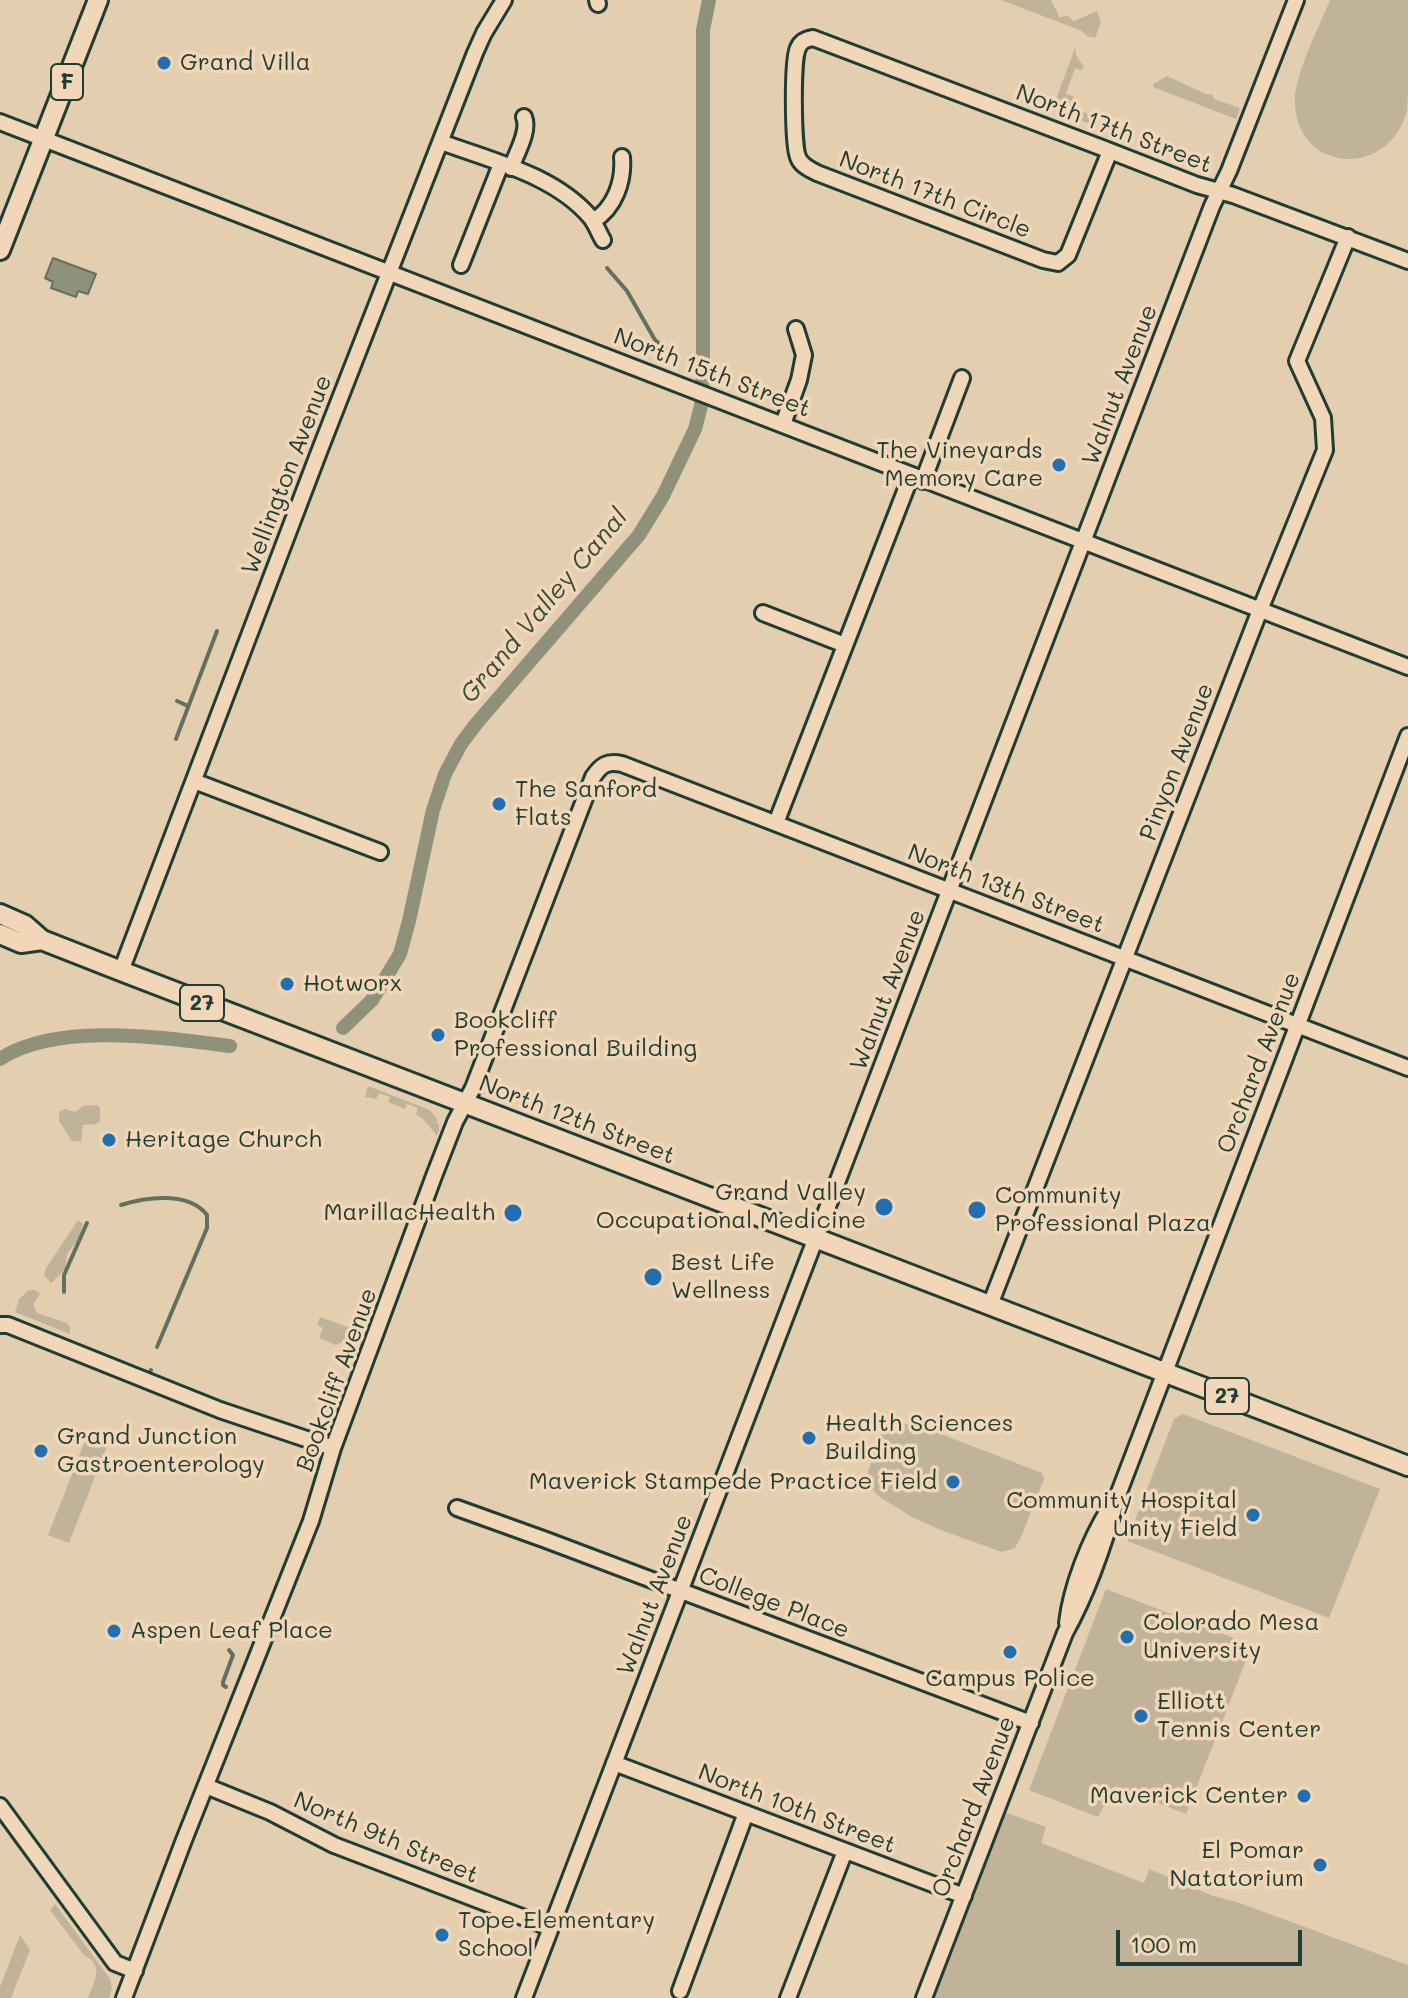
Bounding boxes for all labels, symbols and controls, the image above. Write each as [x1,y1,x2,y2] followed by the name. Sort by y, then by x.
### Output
[180,49,311,77] place label: Grand Villa
[155,54,173,72] marker: Grand Villa
[51,64,83,100] road number: F
[1012,78,1216,180] street label: North 17th Street
[835,145,1035,245] street label: North 17th Circle
[1076,301,1164,469] street label: Walnut Avenue
[609,322,815,424] street label: North 15th Street
[236,371,338,579] street label: Wellington Avenue
[876,437,1043,493] place label: The Vineyards Memory Care
[1050,456,1068,474] marker: The Vineyards Memory Care
[454,502,634,710] water label: Grand Valley Canal
[1134,679,1220,845] street label: Pinyon Avenue
[515,776,657,832] place label: The Sanford Flats
[490,795,508,813] marker: The Sanford Flats
[903,838,1109,940] street label: North 13th Street
[844,906,932,1074] street label: Walnut Avenue
[1211,968,1307,1158] street label: Orchard Avenue
[303,970,402,998] place label: Hotworx
[278,975,296,993] marker: Hotworx
[180,985,224,1021] road number: 27
[454,1007,697,1063] place label: Bookcliff Professional Building
[429,1026,447,1044] marker: Bookcliff Professional Building
[475,1069,679,1171] street label: North 12th Street
[125,1126,322,1154] place label: Heritage Church
[100,1131,118,1149] marker: Heritage Church
[596,1179,866,1235] place label: Grand Valley Occupational Medicine
[995,1182,1211,1238] place label: Community Professional Plaza
[873,1196,895,1218] marker: Grand Valley Occupational Medicine
[323,1199,495,1227] place label: MarillacHealth
[966,1199,988,1221] marker: Community Professional Plaza
[502,1202,524,1224] marker: MarillacHealth
[671,1249,775,1305] place label: Best Life Wellness
[642,1266,664,1288] marker: Best Life Wellness
[290,1284,384,1476] street label: Bookcliff Avenue
[1205,1378,1249,1414] road number: 27
[825,1410,1013,1466] place label: Health Sciences Building
[57,1423,265,1479] place label: Grand Junction Gastroenterology
[800,1429,818,1447] marker: Health Sciences Building
[32,1442,50,1460] marker: Grand Junction Gastroenterology
[529,1468,937,1496] place label: Maverick Stampede Practice Field
[944,1473,962,1491] marker: Maverick Stampede Practice Field
[1006,1487,1237,1543] place label: Community Hospital Unity Field
[1244,1506,1262,1524] marker: Community Hospital Unity Field
[611,1511,699,1679] street label: Walnut Avenue
[694,1561,854,1645] street label: College Place
[1143,1609,1319,1665] place label: Colorado Mesa University
[130,1617,333,1645] place label: Aspen Leaf Place
[105,1622,123,1640] marker: Aspen Leaf Place
[1118,1628,1136,1646] marker: Colorado Mesa University
[1001,1643,1019,1661] marker: Campus Police
[925,1665,1095,1693] place label: Campus Police
[1157,1688,1321,1744] place label: Elliott Tennis Center
[1132,1707,1150,1725] marker: Elliott Tennis Center
[926,1712,1022,1902] street label: Orchard Avenue
[694,1758,900,1860] street label: North 10th Street
[1090,1782,1288,1810] place label: Maverick Center
[289,1786,483,1890] street label: North 9th Street
[1295,1787,1313,1805] marker: Maverick Center
[1169,1837,1304,1893] place label: El Pomar Natatorium
[1311,1856,1329,1874] marker: El Pomar Natatorium
[458,1907,655,1963] place label: Tope Elementary School
[1120,1914,1306,1964] scale bar
[433,1926,451,1944] marker: Tope Elementary School
[1130,1928,1197,1959] text: 100 m

